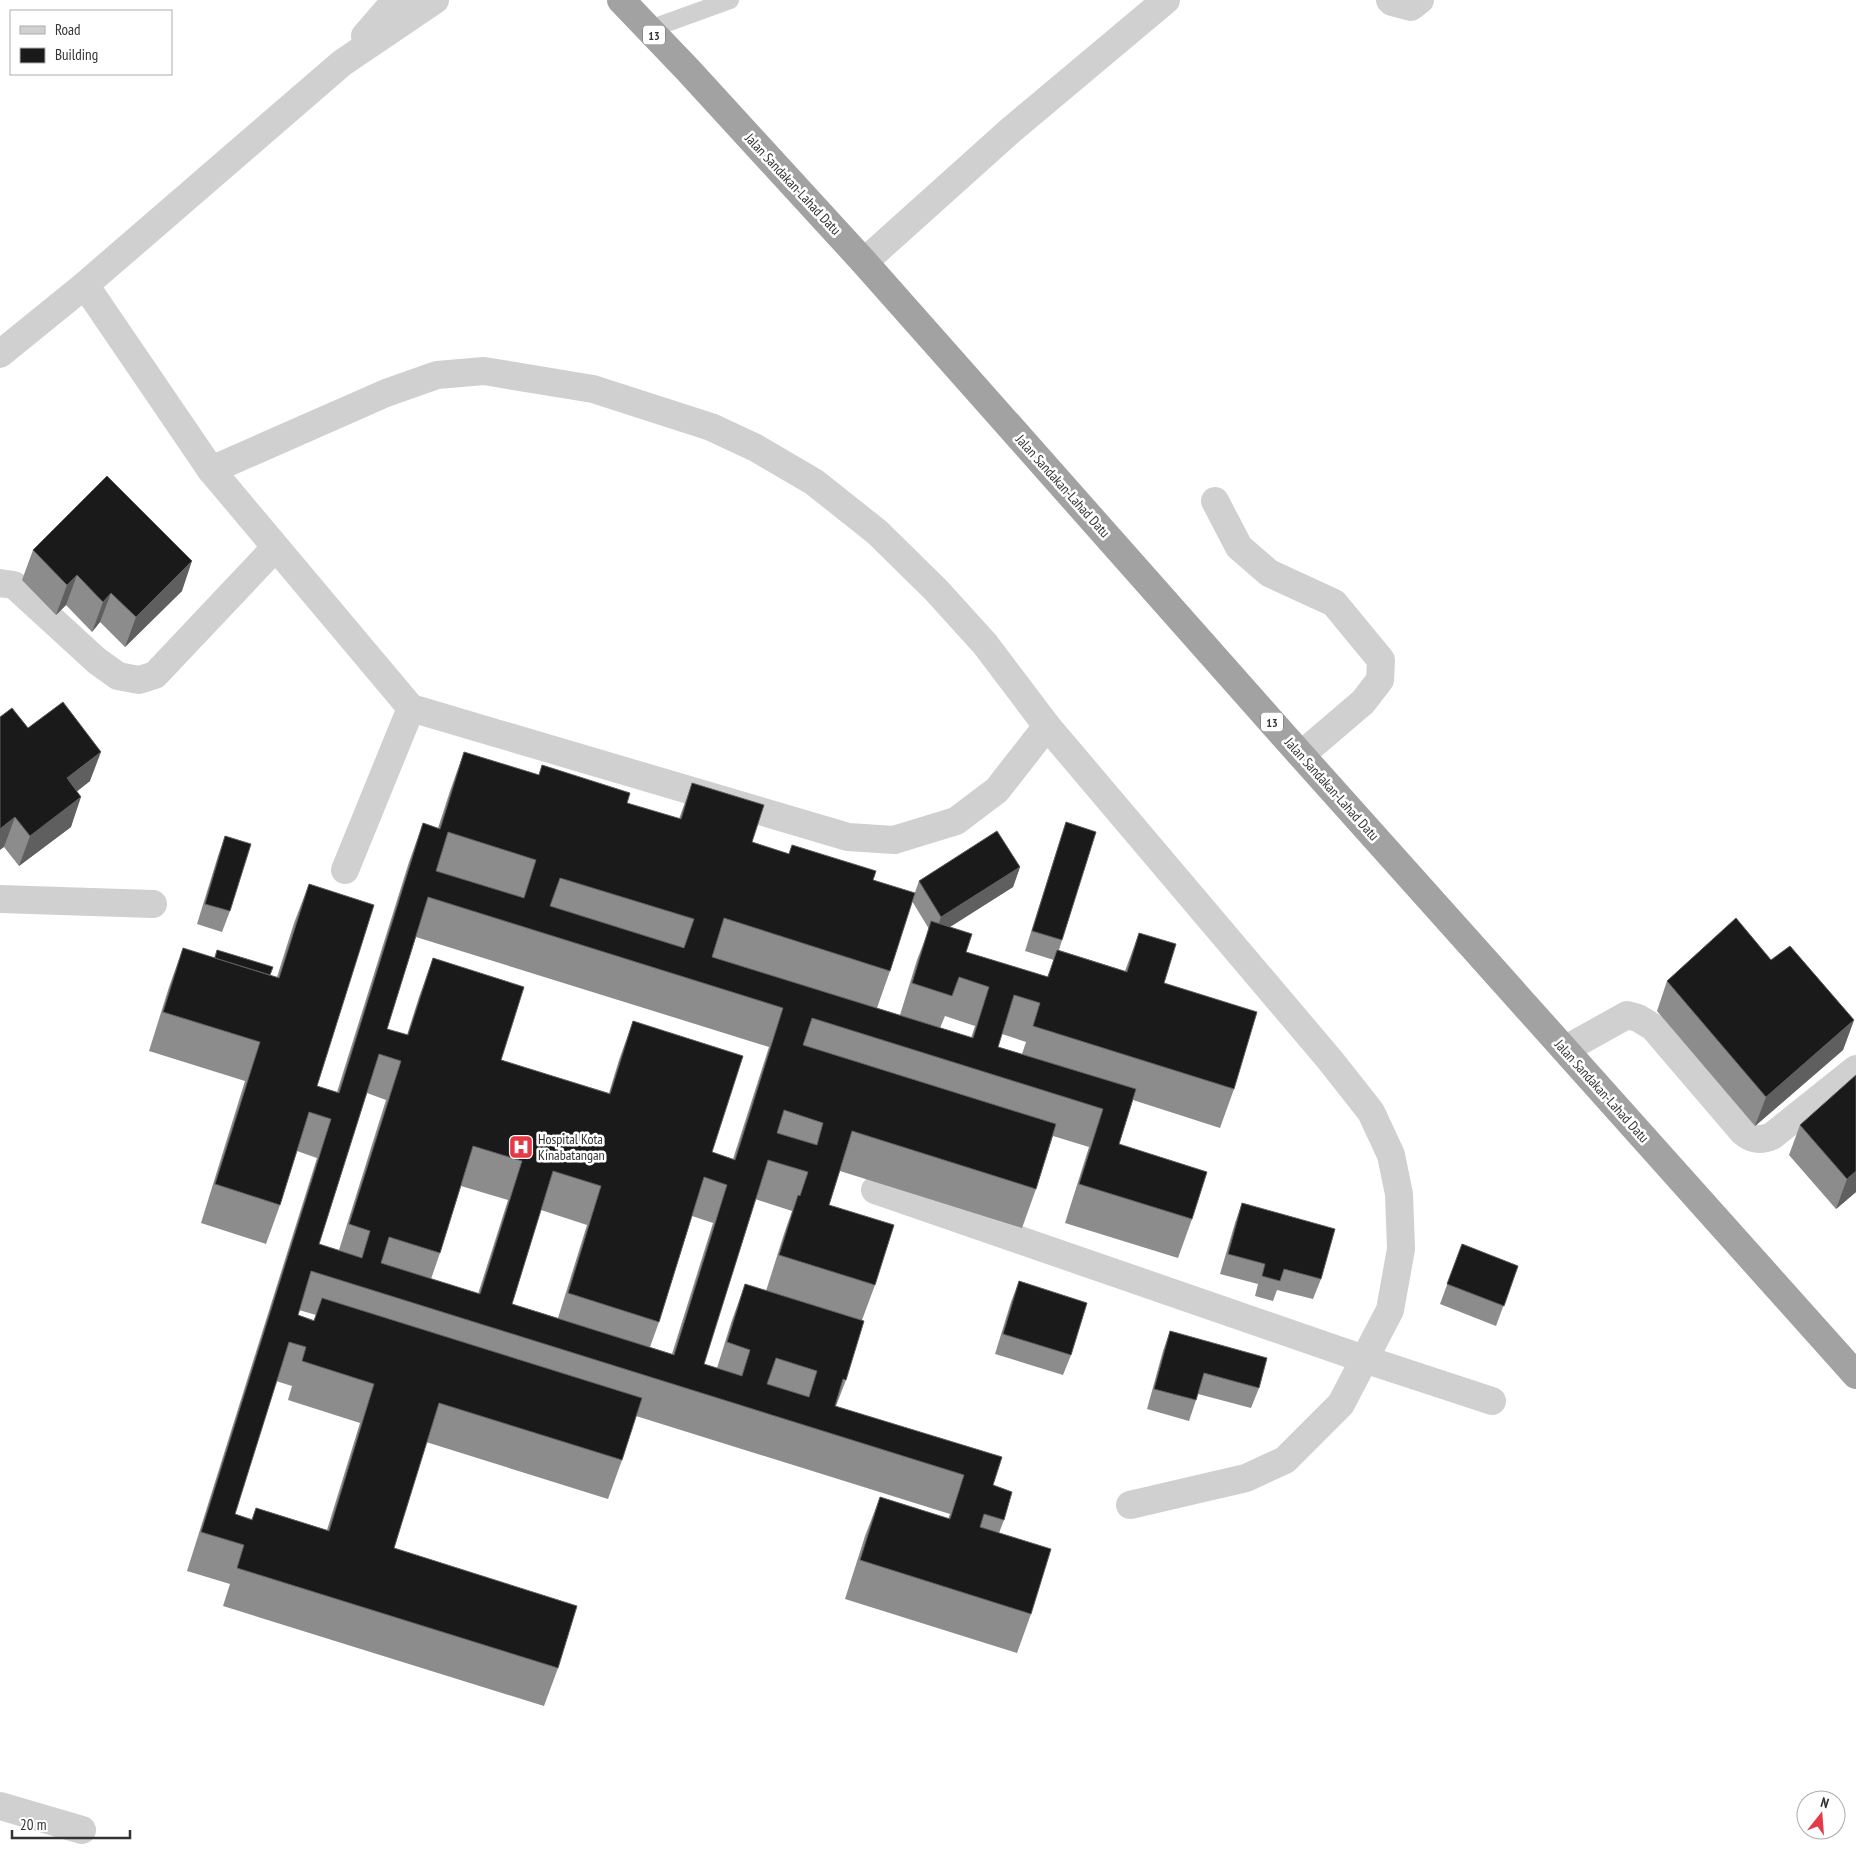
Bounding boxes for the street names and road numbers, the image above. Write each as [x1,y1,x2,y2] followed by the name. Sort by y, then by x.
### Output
[643,26,665,44] road number: 13
[741,129,845,239] street label: Jalan Sandakan-Lahad Datu
[1011,430,1114,541] street label: Jalan Sandakan-Lahad Datu
[1261,712,1283,732] road number: 13
[1280,733,1383,844] street label: Jalan Sandakan-Lahad Datu
[1550,1035,1653,1146] street label: Jalan Sandakan-Lahad Datu

